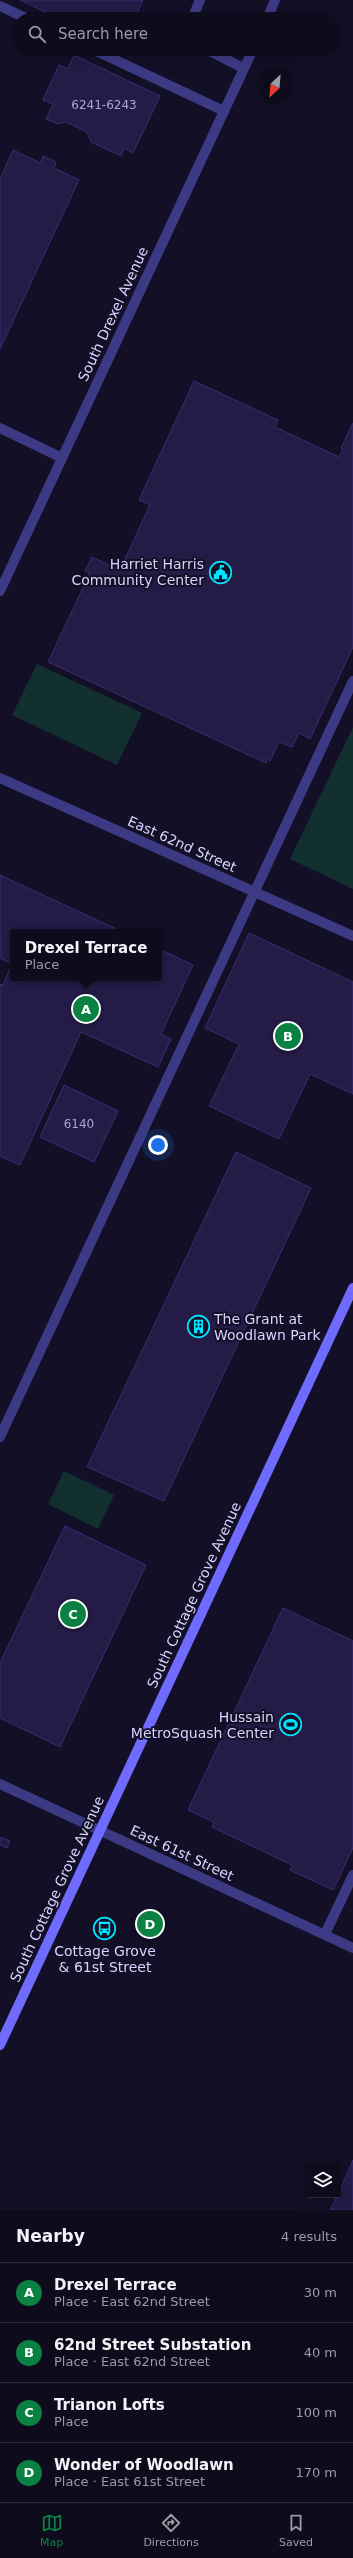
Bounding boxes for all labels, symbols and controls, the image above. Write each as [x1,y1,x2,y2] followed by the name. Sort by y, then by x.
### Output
[12,12,341,56] search box
[26,23,48,45] icon: search
[58,25,148,43] text: Search here
[257,68,293,104] north arrow
[71,98,137,112] house number: 6241-6243
[75,244,151,384] street label: South Drexel Avenue
[71,556,204,588] place label: Harriet Harris Community Center
[207,559,233,585] public building icon: Harriet Harris Community Center
[125,813,239,875] street label: East 62nd Street
[10,929,162,981] popup
[25,939,147,957] text: Drexel Terrace
[25,957,59,972] text: Place
[73,994,99,1024] pin: A
[275,1021,301,1051] pin: B
[64,1117,94,1131] house number: 6140
[148,1135,168,1155] your location
[213,1311,321,1343] place label: The Grant at Woodlawn Park
[186,1314,212,1340] building icon: The Grant at Woodlawn Park
[144,1500,244,1690] street label: South Cottage Grove Avenue
[60,1599,86,1629] pin: C
[131,1709,274,1741] place label: Hussain MetroSquash Center
[277,1712,303,1738] sports icon: Hussain MetroSquash Center
[7,1794,107,1984] street label: South Cottage Grove Avenue
[128,1822,237,1884] street label: East 61st Street
[137,1909,163,1939] pin: D
[92,1916,118,1942] bus stop icon: Cottage Grove & 61st Street
[54,1943,156,1975] place label: Cottage Grove & 61st Street
[305,2162,341,2198] map controls
[305,2162,341,2198] button: layers
[16,2226,85,2246] text: Nearby
[281,2229,337,2244] text: 4 results
[54,2276,177,2294] text: Drexel Terrace
[24,2285,34,2300] text: A
[304,2285,337,2300] text: 30 m
[54,2294,210,2309] text: Place · East 62nd Street
[54,2336,251,2354] text: 62nd Street Substation
[24,2345,34,2360] text: B
[304,2345,337,2360] text: 40 m
[54,2354,210,2369] text: Place · East 62nd Street
[54,2396,165,2414] text: Trianon Lofts
[24,2405,34,2420] text: C
[295,2405,337,2420] text: 100 m
[54,2414,89,2429] text: Place
[54,2456,234,2474] text: Wonder of Woodlawn
[24,2465,34,2480] text: D
[295,2465,337,2480] text: 170 m
[54,2474,205,2489] text: Place · East 61st Street
[40,2512,63,2549] tab: Map
[143,2512,199,2549] tab: Directions
[279,2512,313,2549] tab: Saved

